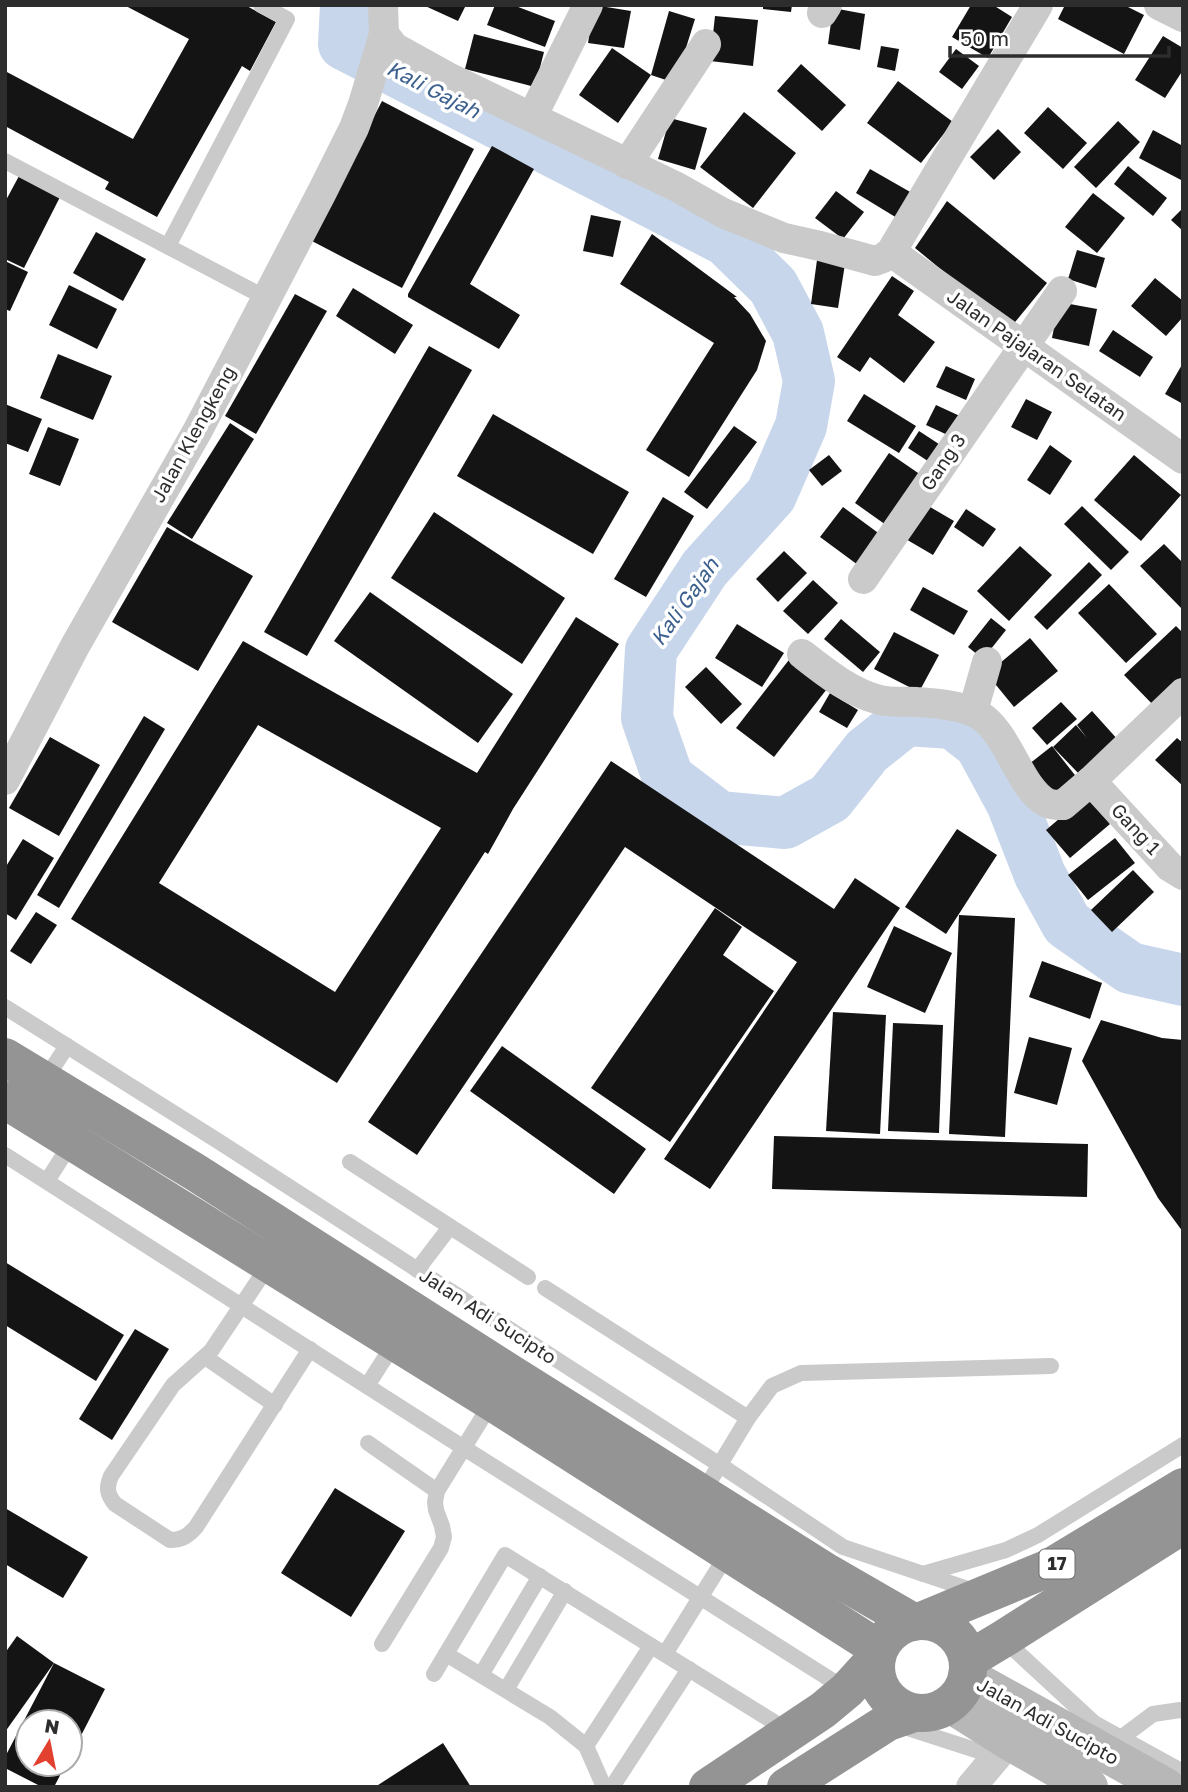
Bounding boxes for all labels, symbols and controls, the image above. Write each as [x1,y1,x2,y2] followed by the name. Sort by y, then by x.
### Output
[950,14,1169,58] scale bar
[960,25,1009,51] text: 50 m
[383,55,485,124] water label: Kali Gajah
[943,284,1131,425] street label: Jalan Pajajaran Selatan
[146,361,240,506] street label: Jalan Klengkeng
[915,429,970,494] street label: Gang 3
[645,552,724,650] water label: Kali Gajah
[1107,798,1166,859] street label: Gang 1
[416,1263,561,1368] street label: Jalan Adi Sucipto
[1040,1549,1074,1578] road number: 17
[973,1672,1123,1769] street label: Jalan Adi Sucipto
[14,1708,84,1778] north arrow
[43,1713,61,1738] text: N

